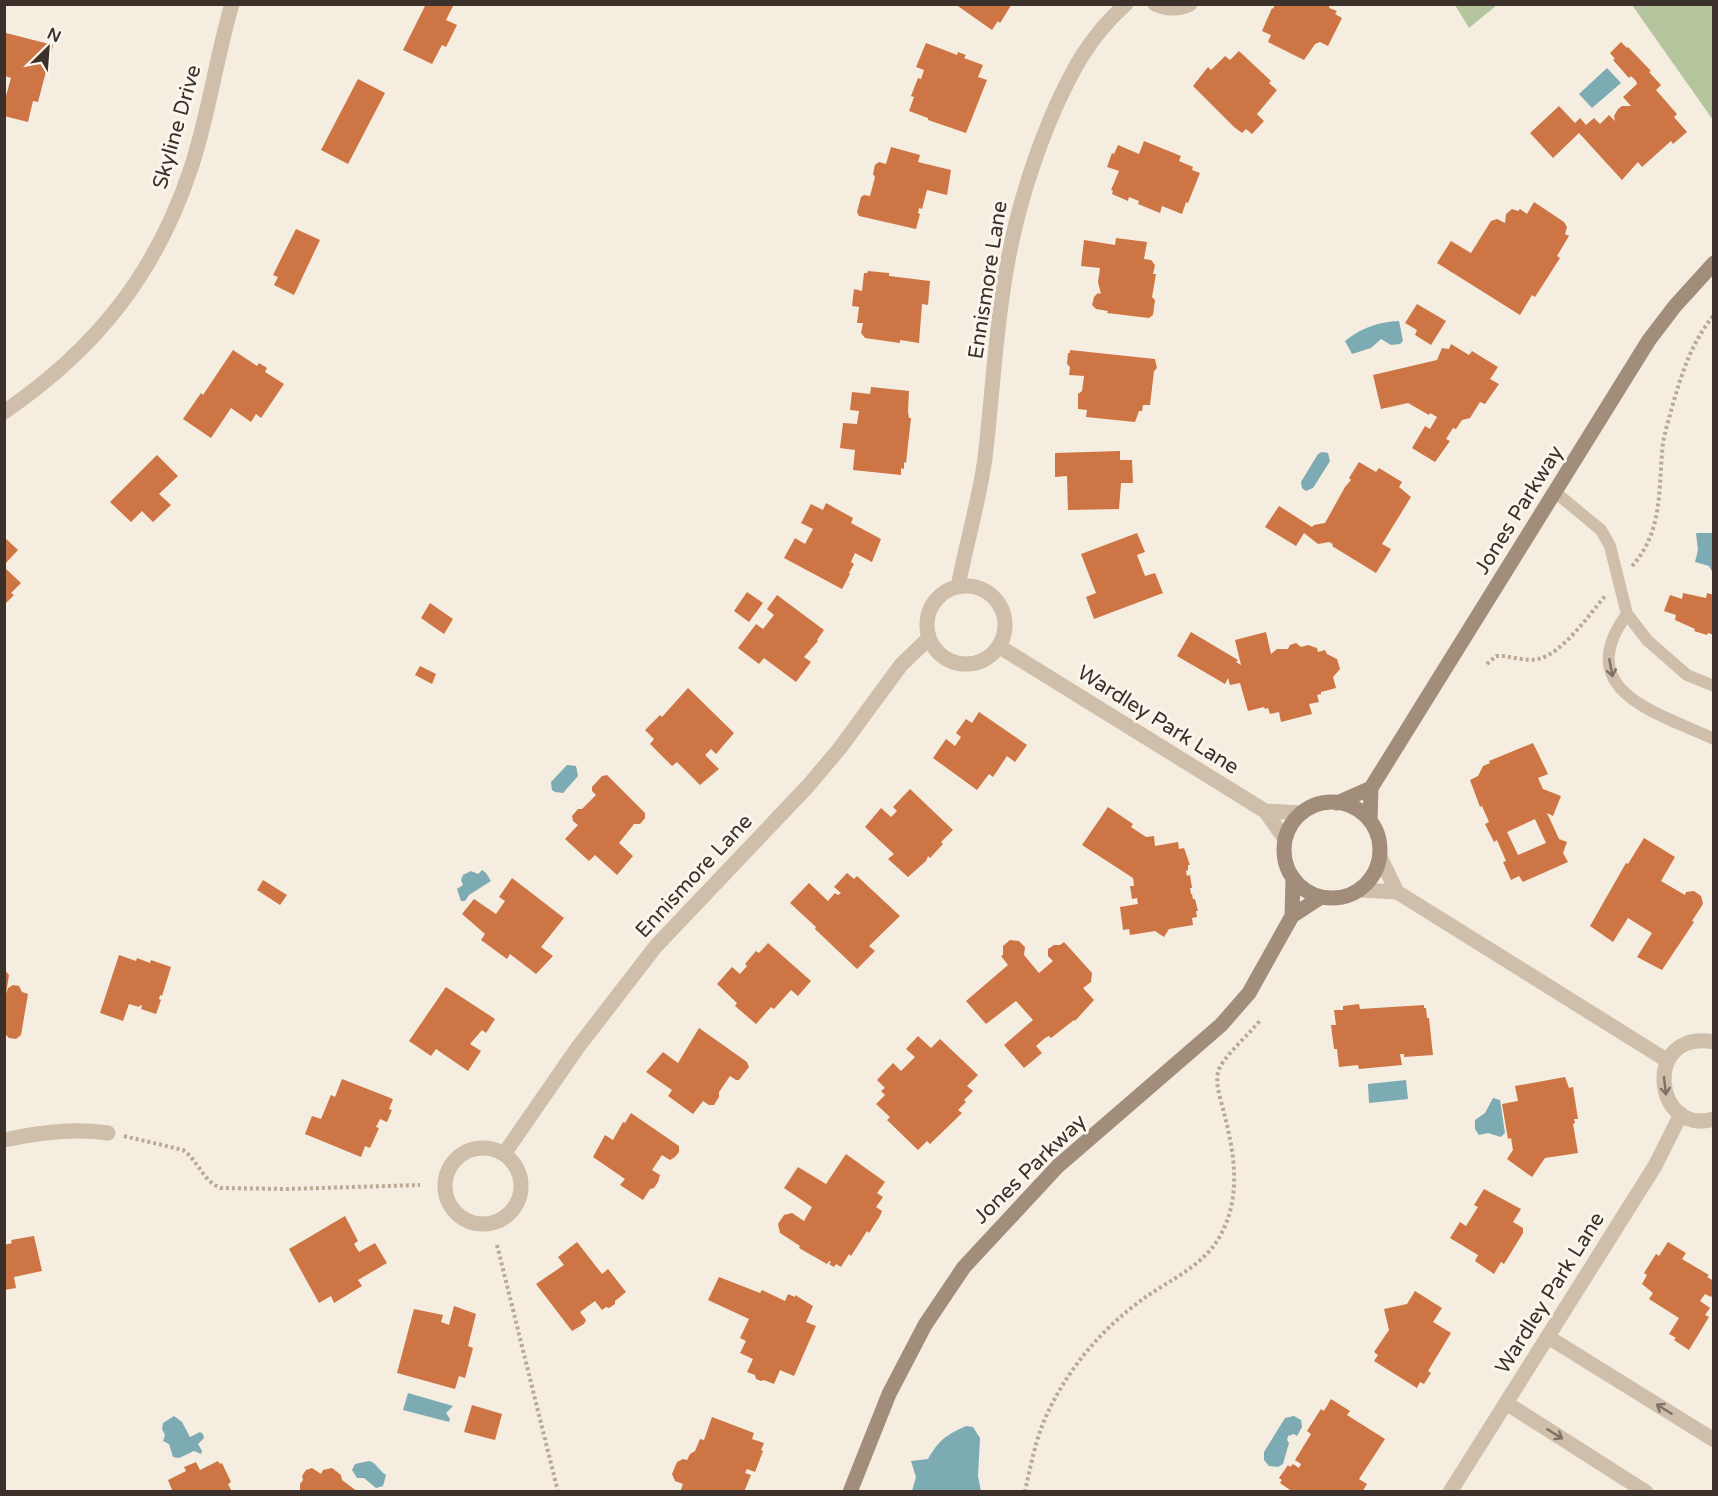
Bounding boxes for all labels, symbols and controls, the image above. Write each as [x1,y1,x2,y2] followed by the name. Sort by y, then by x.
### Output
[18,18,78,78] north arrow
[44,24,64,47] text: N
[147,62,207,192] street label: Skyline Drive
[963,199,1013,361] street label: Ennismore Lane
[1469,441,1569,579] street label: Jones Parkway
[1606,657,1617,677] one-way arrow
[1073,660,1244,780] street label: Wardley Park Lane
[630,809,758,943] street label: Ennismore Lane
[1659,1076,1670,1095] one-way arrow
[968,1109,1092,1229] street label: Jones Parkway
[1490,1207,1610,1378] street label: Wardley Park Lane
[1656,1403,1673,1415] one-way arrow
[1547,1428,1564,1441] one-way arrow

